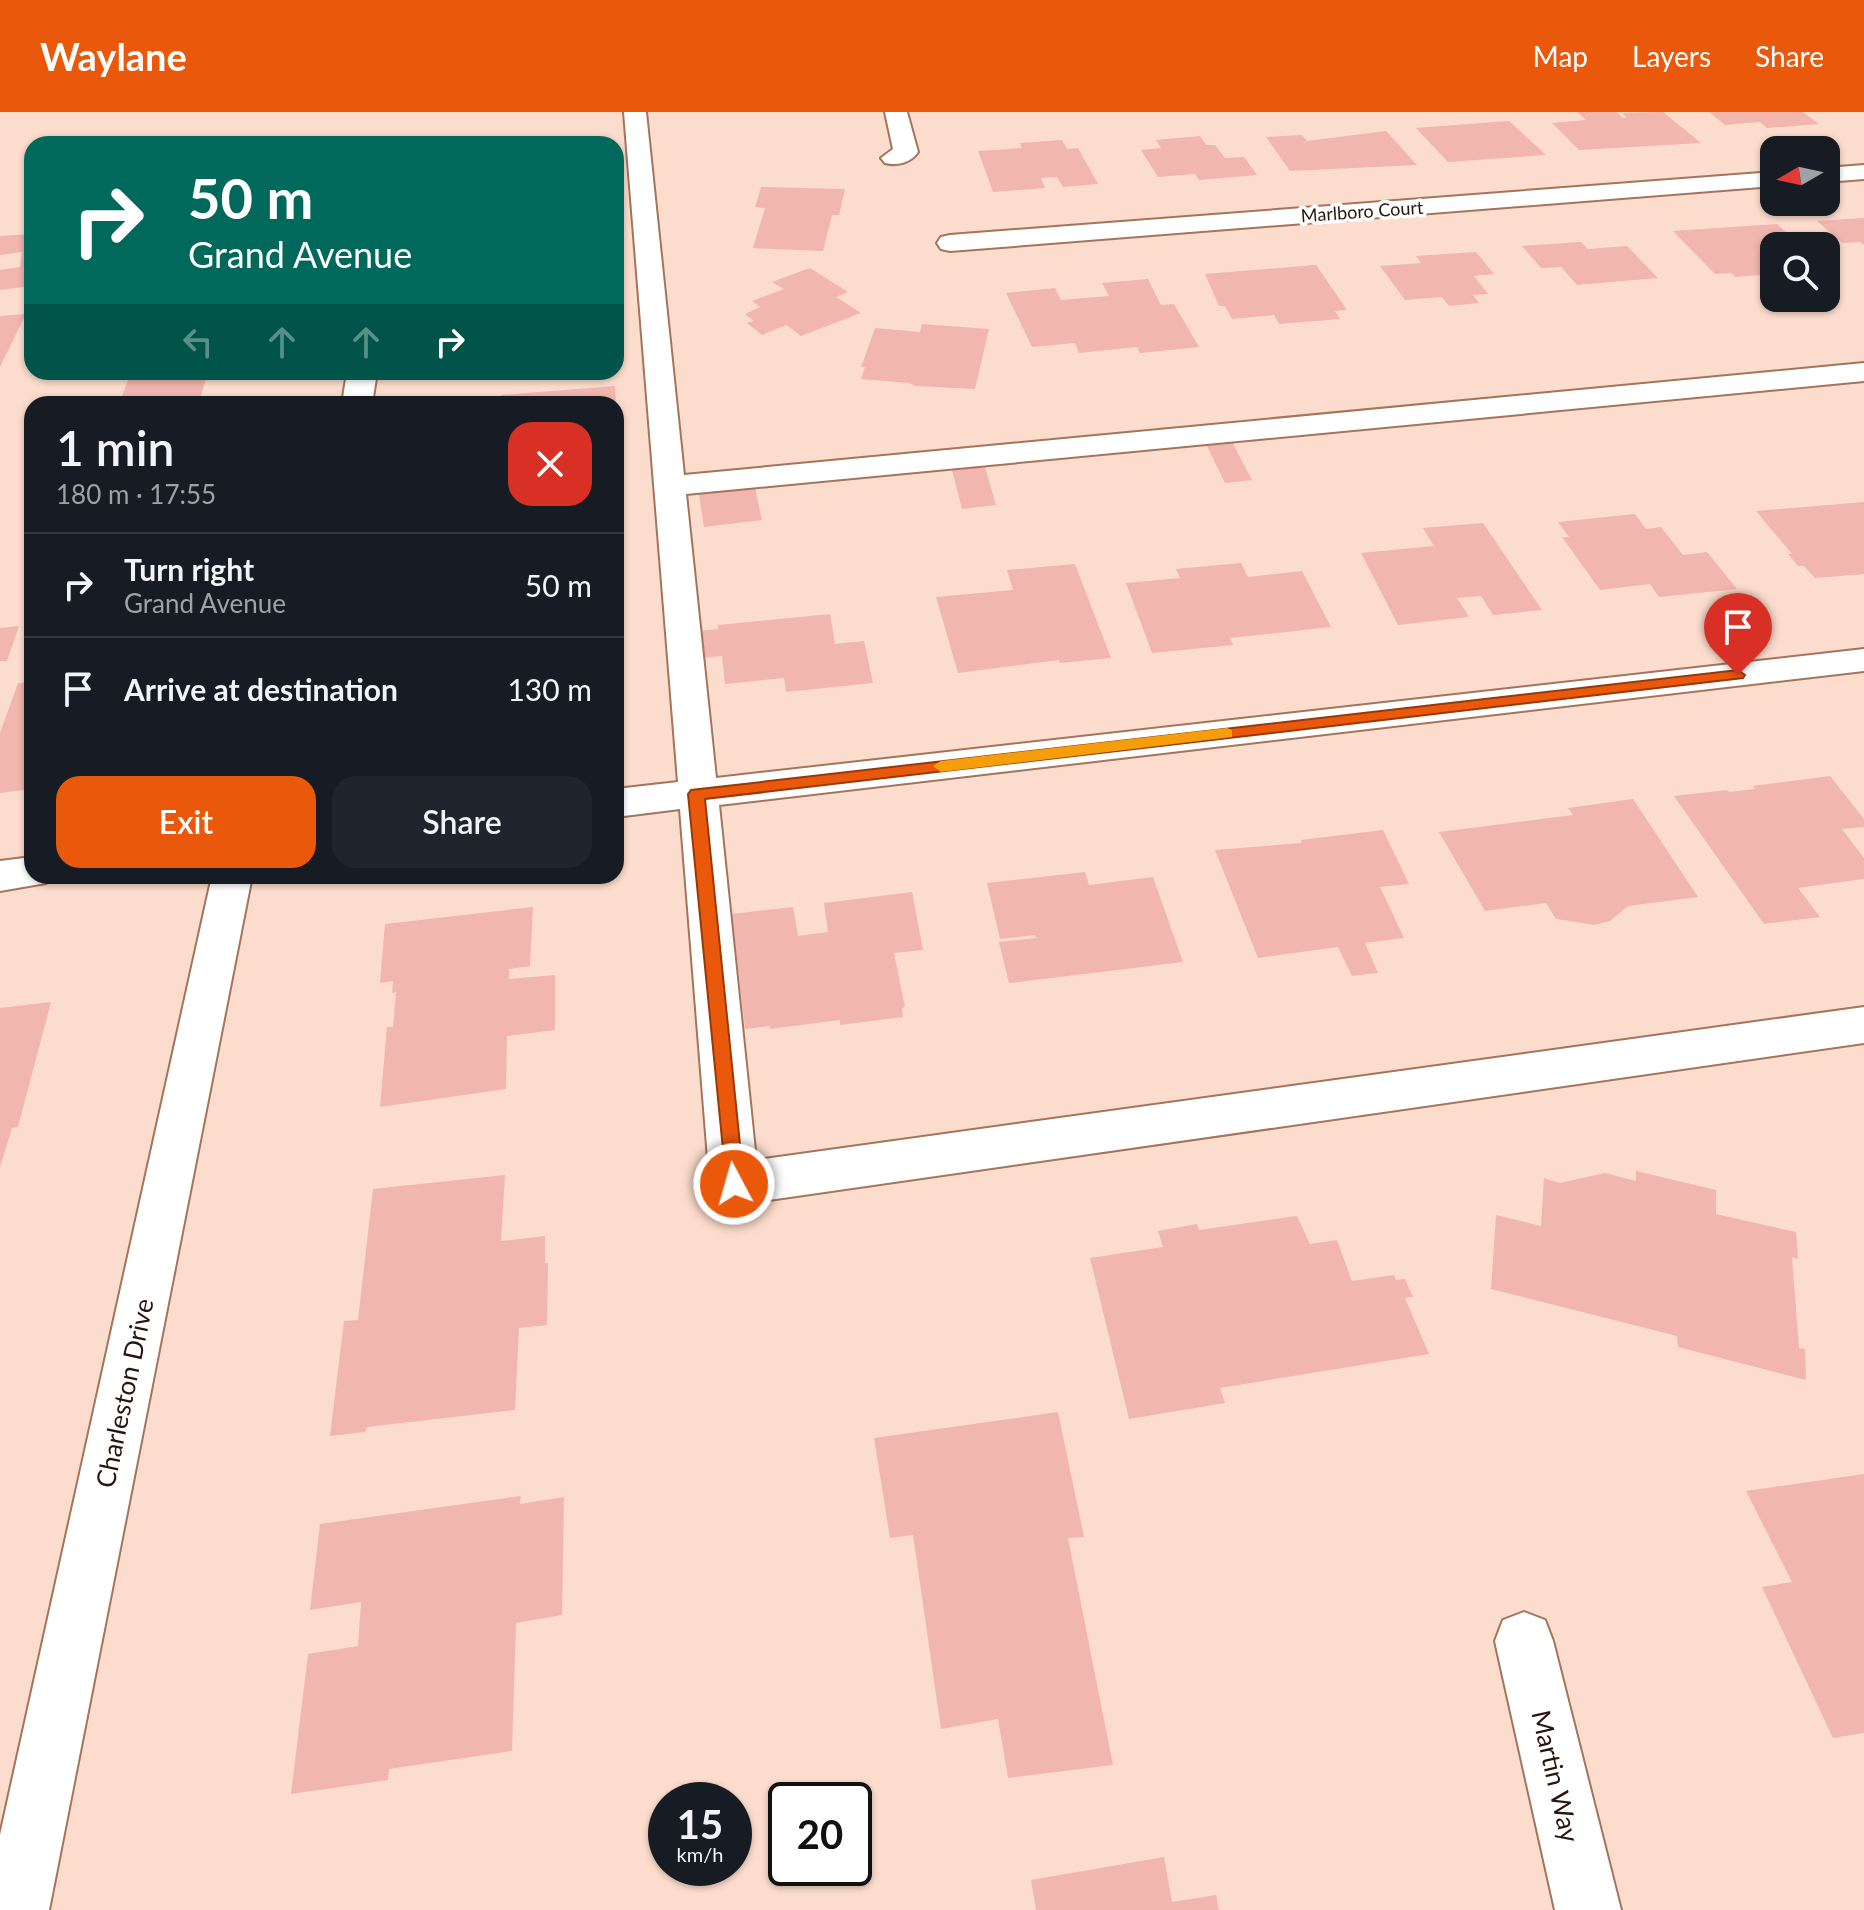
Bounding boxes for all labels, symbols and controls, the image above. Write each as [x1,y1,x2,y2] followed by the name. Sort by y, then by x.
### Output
[40,33,187,79] text: Waylane
[1533,39,1588,73] text: Map
[1632,39,1711,73] text: Layers
[1755,39,1824,73] text: Share
[1760,136,1840,216] north arrow
[1760,136,1840,312] map controls
[188,164,313,231] text: 50 m
[56,168,160,272] icon: right
[1300,196,1424,226] street label: Marlboro Court
[188,232,412,276] text: Grand Avenue
[1760,232,1840,312] button: search
[176,320,220,364] icon: left
[260,320,304,364] icon: ahead
[344,320,388,364] icon: ahead
[428,320,472,364] icon: right
[56,419,174,476] text: 1 min
[508,422,592,506] button: close
[56,478,216,510] text: 180 m · 17:55
[124,551,254,587] text: Turn right
[56,563,100,607] icon: right
[525,567,592,603] text: 50 m
[124,587,286,619] text: Grand Avenue
[1704,593,1772,675] pin
[1716,605,1760,649] icon: arrive
[56,667,100,711] icon: arrive
[124,671,398,707] text: Arrive at destination
[507,671,592,707] text: 130 m
[56,776,316,868] button: Exit
[332,776,592,868] button: Share
[692,1142,776,1226] position arrow
[88,1296,160,1490] street label: Charleston Drive
[1525,1707,1587,1846] street label: Martin Way
[768,1782,872,1886] speed limit sign: 20
[677,1800,723,1848] text: 15
[677,1842,723,1866] text: km/h

